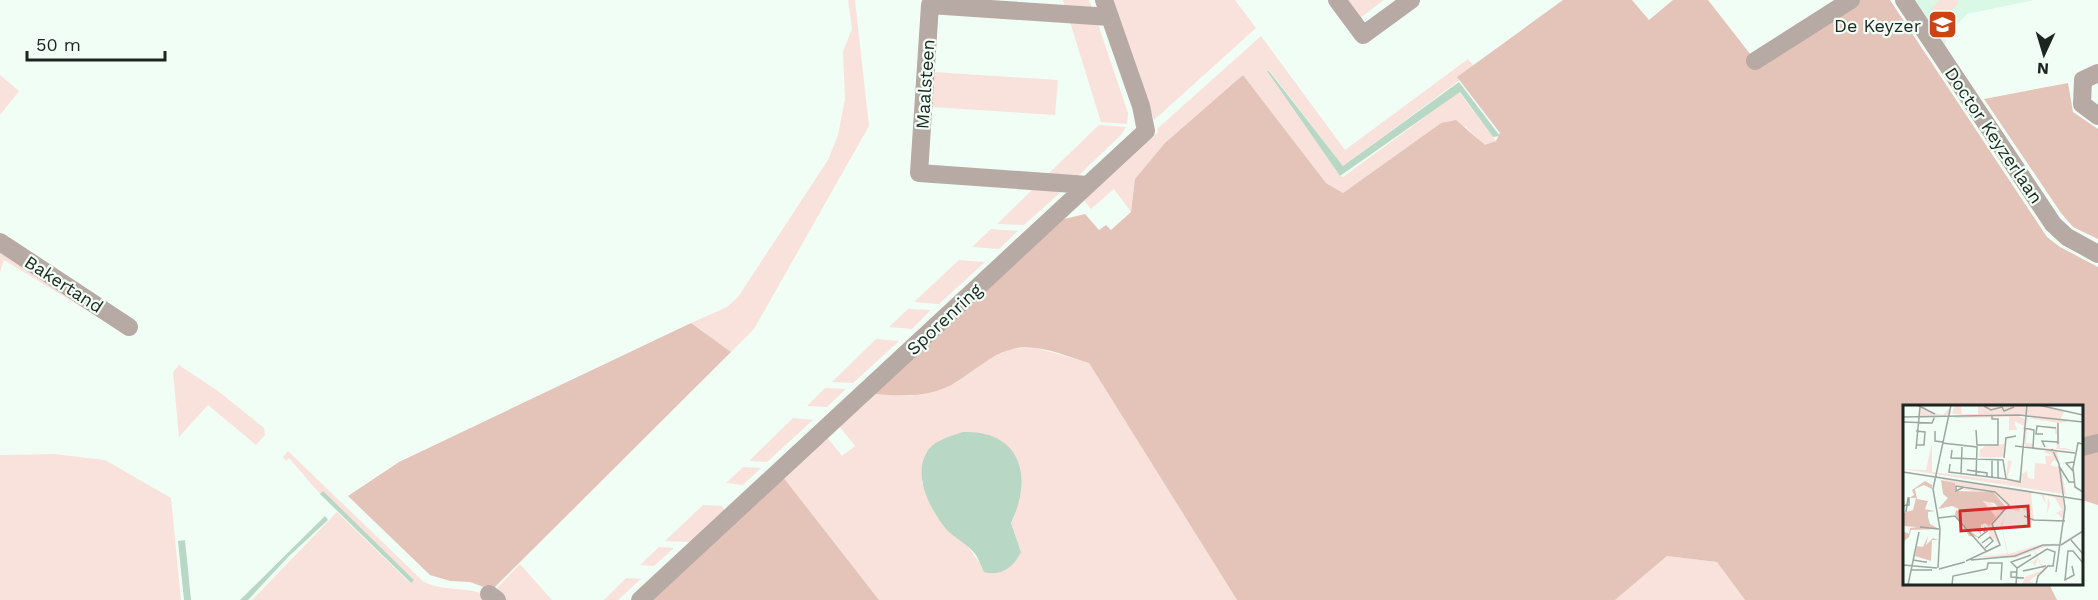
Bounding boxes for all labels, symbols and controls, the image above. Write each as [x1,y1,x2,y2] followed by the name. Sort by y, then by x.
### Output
[1926,9,1958,41] school or university icon: De Keyzer
[1834,15,1921,36] place label: De Keyzer
[27,24,165,62] scale bar
[2014,24,2074,84] north arrow
[36,34,81,55] text: 50 m
[911,38,939,130] street label: Maalsteen
[2036,59,2050,78] text: N
[1941,63,2047,207] street label: Doctor Keyzerlaan
[21,251,107,317] street label: Bakertand
[902,279,986,359] street label: Sporenring
[1903,405,2083,585] inset map

